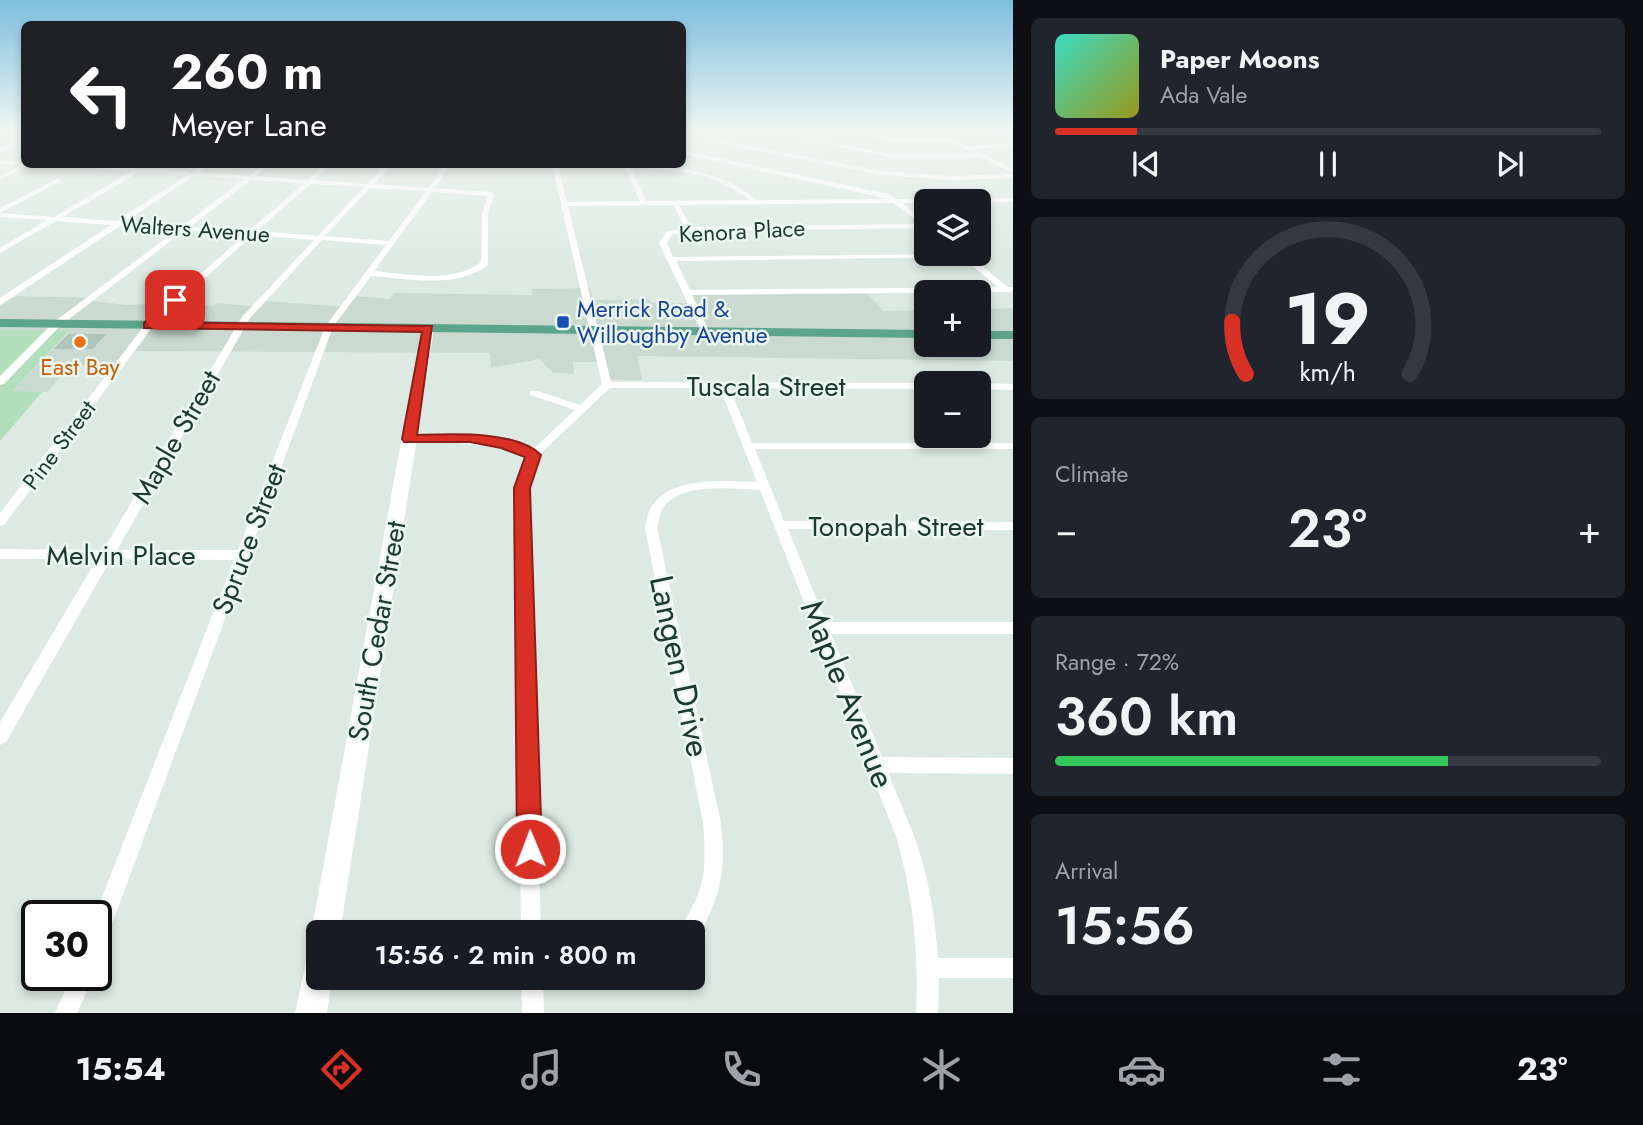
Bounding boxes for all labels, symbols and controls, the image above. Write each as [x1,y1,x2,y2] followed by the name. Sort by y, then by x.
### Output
[171,37,323,107] text: 260 m
[1160,40,1320,78] text: Paper Moons
[56,49,147,140] icon: left
[1160,78,1247,112] text: Ada Vale
[171,102,327,148] text: Meyer Lane
[1127,145,1165,183] icon: previous
[1309,145,1347,183] icon: pause
[1491,145,1529,183] icon: next
[914,189,991,448] map controls
[914,189,991,266] button: layers
[119,207,271,251] street label: Walters Avenue
[678,211,806,251] street label: Kenora Place
[1285,266,1371,371] text: 19
[145,270,205,330] pin
[914,280,991,357] button: +
[156,281,194,319] icon: arrive
[577,292,768,352] place label: Merrick Road & Willoughby Avenue
[555,314,571,330] marker: Merrick Road & Willoughby Avenue
[72,334,88,350] marker: East Bay
[40,350,121,384] place label: East Bay
[1300,354,1356,390] text: km/h
[121,362,231,511] street label: Maple Street
[687,366,846,407] street label: Tuscala Street
[914,371,991,448] button: −
[14,393,104,497] street label: Pine Street
[201,457,297,620] street label: Spruce Street
[1055,457,1128,491] text: Climate
[1288,491,1367,567] text: 23°
[1055,502,1077,557] text: −
[1578,502,1601,557] text: +
[809,506,984,547] street label: Tonopah Street
[337,517,417,744] street label: South Cedar Street
[46,535,196,576] street label: Melvin Place
[638,571,722,761] street label: Langen Drive
[789,593,907,795] street label: Maple Avenue
[1055,645,1179,679] text: Range · 72%
[1055,679,1238,755] text: 360 km
[493,812,567,886] position arrow
[1055,854,1118,888] text: Arrival
[1055,888,1195,964] text: 15:56
[21,900,112,991] speed limit sign: 30
[374,936,637,974] text: 15:56 · 2 min · 800 m
[317,1045,366,1094] icon: directions
[517,1045,566,1094] icon: music
[717,1045,766,1094] icon: phone
[917,1045,966,1094] icon: climate
[1117,1045,1166,1094] icon: car
[1317,1045,1366,1094] icon: filters
[76,1046,166,1092] text: 15:54
[1517,1046,1567,1092] text: 23°

